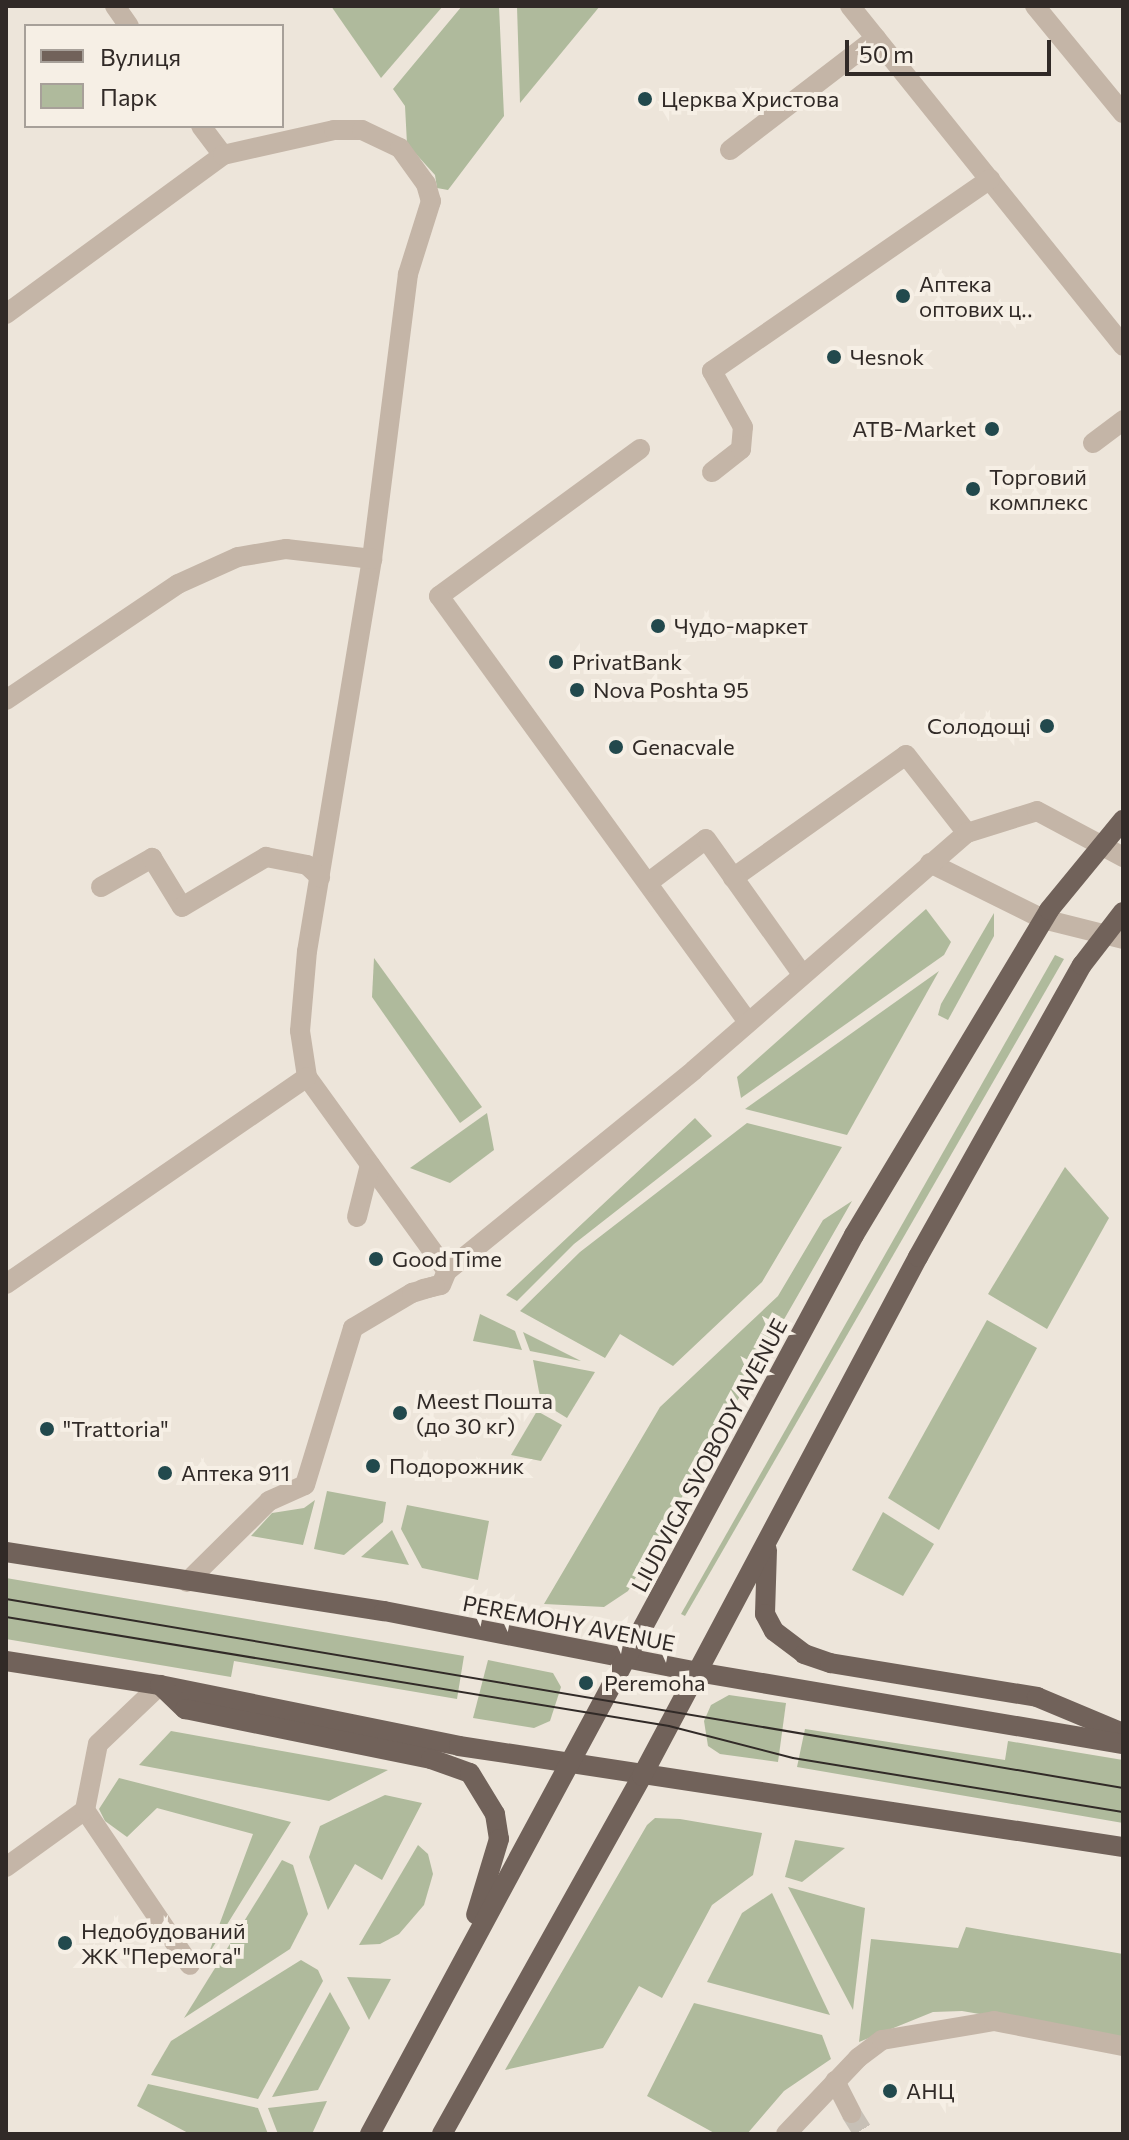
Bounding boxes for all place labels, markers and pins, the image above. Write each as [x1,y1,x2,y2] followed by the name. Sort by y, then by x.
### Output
[661,86,839,112] place label: Церква Христова
[636,90,654,108] marker: Церква Христова
[919,270,1033,322] place label: Аптека оптових ц‥
[894,287,912,305] marker: Аптека оптових ц‥
[850,344,924,370] place label: Чеsnok
[825,348,843,366] marker: Чеsnok
[852,416,976,442] place label: ATB-Market
[983,420,1001,438] marker: ATB-Market
[989,463,1088,514] place label: Торговий комплекс
[964,480,982,498] marker: Торговий комплекс
[674,613,808,639] place label: Чудо-маркет
[649,617,667,635] marker: Чудо-маркет
[572,649,682,675] place label: PrivatBank
[547,653,565,671] marker: PrivatBank
[593,677,749,703] place label: Nova Poshta 95
[568,681,586,699] marker: Nova Poshta 95
[927,713,1031,739] place label: Солодощі
[1038,717,1056,735] marker: Солодощі
[632,734,734,760] place label: Genacvale
[607,738,625,756] marker: Genacvale
[392,1246,502,1272] place label: Good Time
[367,1250,385,1268] marker: Good Time
[416,1387,553,1438] place label: Meest Пошта (до 30 кг)
[391,1404,409,1422] marker: Meest Пошта (до 30 кг)
[63,1416,169,1442] place label: "Trattoria"
[38,1420,56,1438] marker: "Trattoria"
[389,1453,524,1479] place label: Подорожник
[364,1457,382,1475] marker: Подорожник
[181,1460,290,1486] place label: Аптека 911
[156,1464,174,1482] marker: Аптека 911
[604,1670,705,1696] place label: Peremoha
[575,1672,597,1694] marker: Peremoha
[81,1917,246,1968] place label: Недобудований ЖК "Перемога"
[56,1934,74,1952] marker: Недобудований ЖК "Перемога"
[906,2078,954,2104] place label: АНЦ
[881,2082,899,2100] marker: АНЦ

